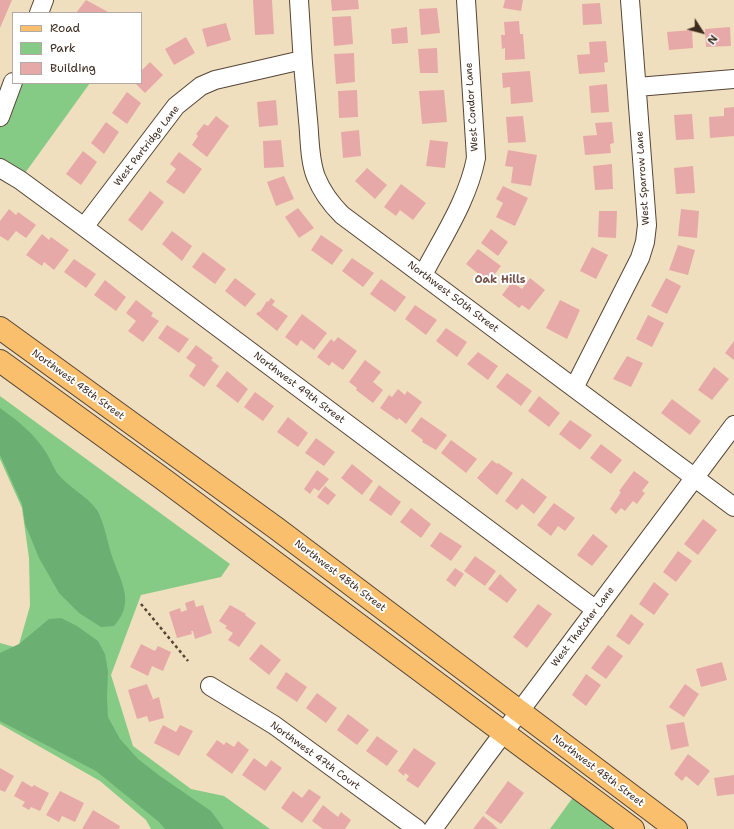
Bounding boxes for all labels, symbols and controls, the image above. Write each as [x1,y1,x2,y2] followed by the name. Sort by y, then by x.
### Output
[12,12,142,84] legend
[682,12,722,52] north arrow
[50,20,80,36] text: Road
[703,31,721,47] text: N
[50,40,76,56] text: Park
[50,60,96,76] text: Building
[463,62,481,152] street label: West Condor Lane
[112,103,182,189] street label: West Partridge Lane
[634,131,652,225] street label: West Sparrow Lane
[405,259,501,335] street label: Northwest 50th Street
[474,273,526,287] district label: Oak Hills
[29,347,127,423] street label: Northwest 48th Street
[251,350,347,426] street label: Northwest 49th Street
[292,538,388,614] street label: Northwest 48th Street
[549,585,617,669] street label: West Thatcher Lane
[268,719,362,793] street label: Northwest 47th Court
[550,733,646,809] street label: Northwest 48th Street

